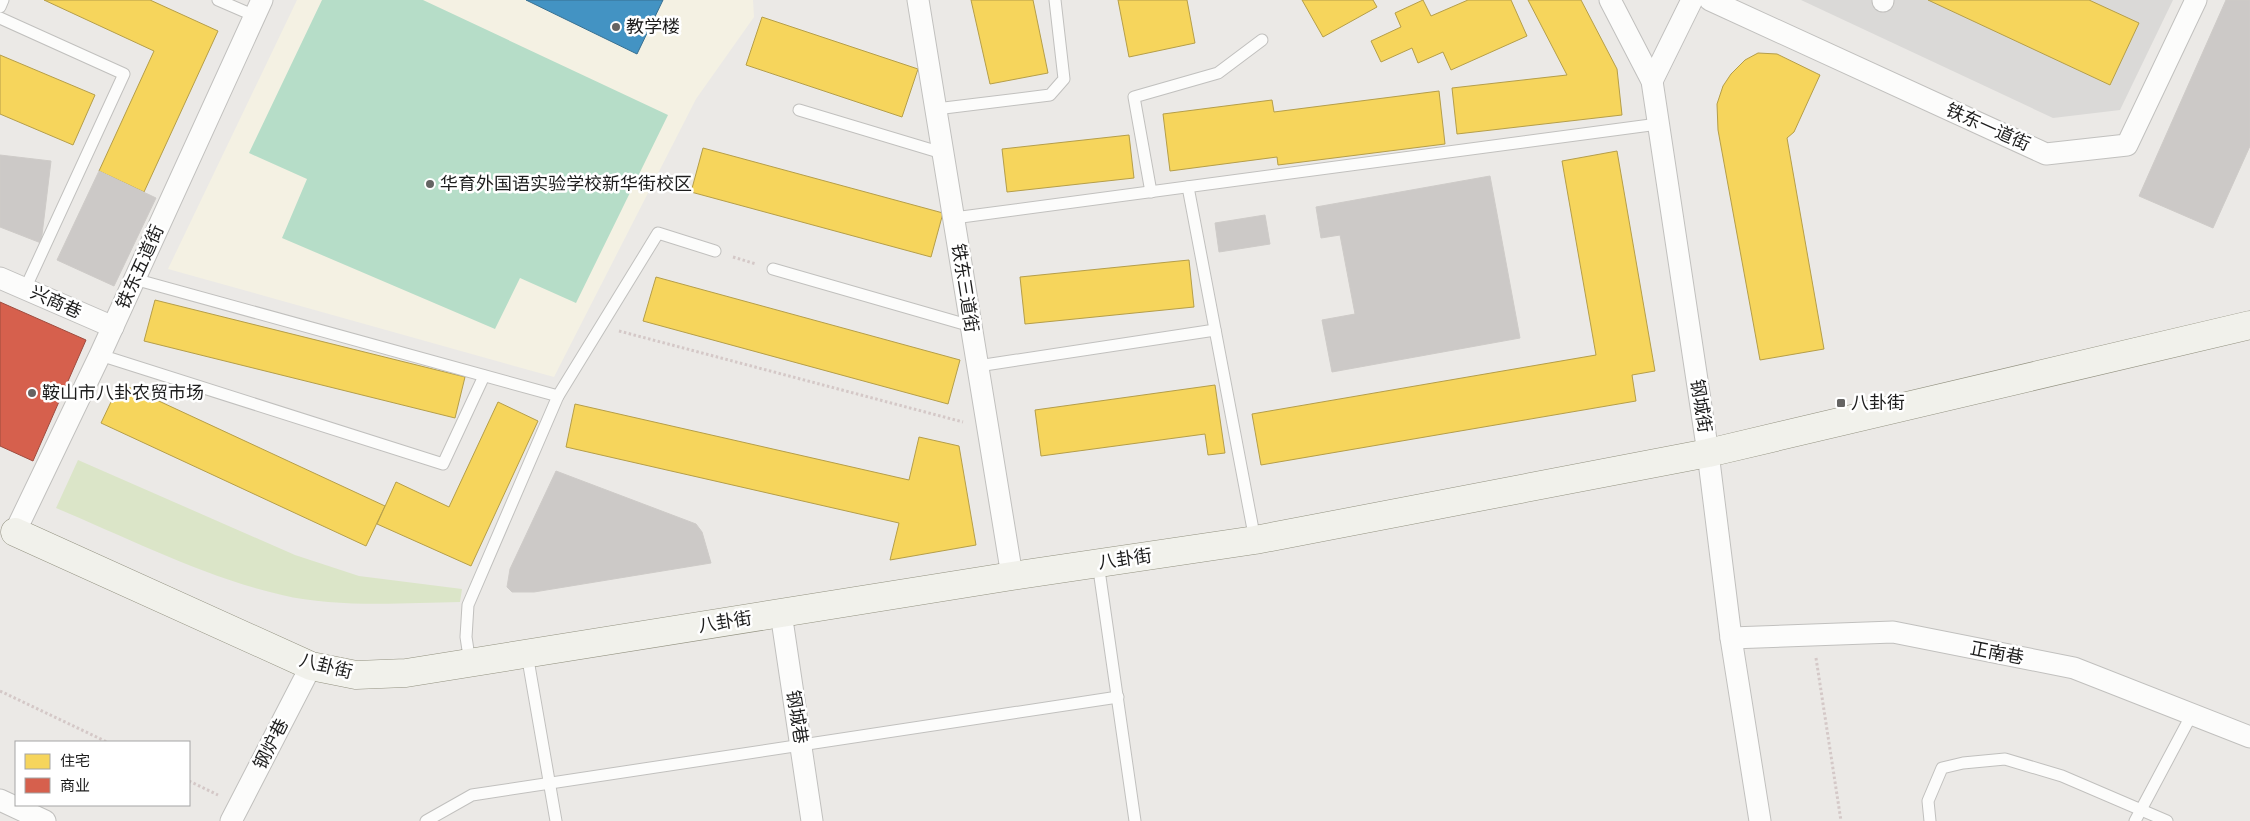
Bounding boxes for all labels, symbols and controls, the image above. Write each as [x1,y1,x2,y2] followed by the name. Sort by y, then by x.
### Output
[626,16,680,38] place label: 教学楼
[610,21,622,33] marker: 教学楼
[1942,99,2034,155] street label: 铁东一道街
[440,173,692,195] place label: 华育外国语实验学校新华街校区
[424,178,436,190] marker: 华育外国语实验学校新华街校区
[112,221,168,313] street label: 铁东五道街
[947,242,983,334] street label: 铁东三道街
[27,281,85,323] street label: 兴商巷
[1686,378,1716,434] street label: 钢城街
[42,382,204,404] place label: 鞍山市八卦农贸市场
[26,387,38,399] marker: 鞍山市八卦农贸市场
[1851,392,1905,414] place label: 八卦街
[1835,397,1847,409] marker: 八卦街
[1097,544,1153,574] street label: 八卦街
[697,607,753,637] street label: 八卦街
[1968,637,2026,669] street label: 正南巷
[297,649,355,683] street label: 八卦街
[782,689,812,745] street label: 钢城巷
[249,715,293,773] street label: 钢炉巷
[15,741,190,806] legend
[60,751,90,770] text: 住宅
[60,776,90,795] text: 商业

